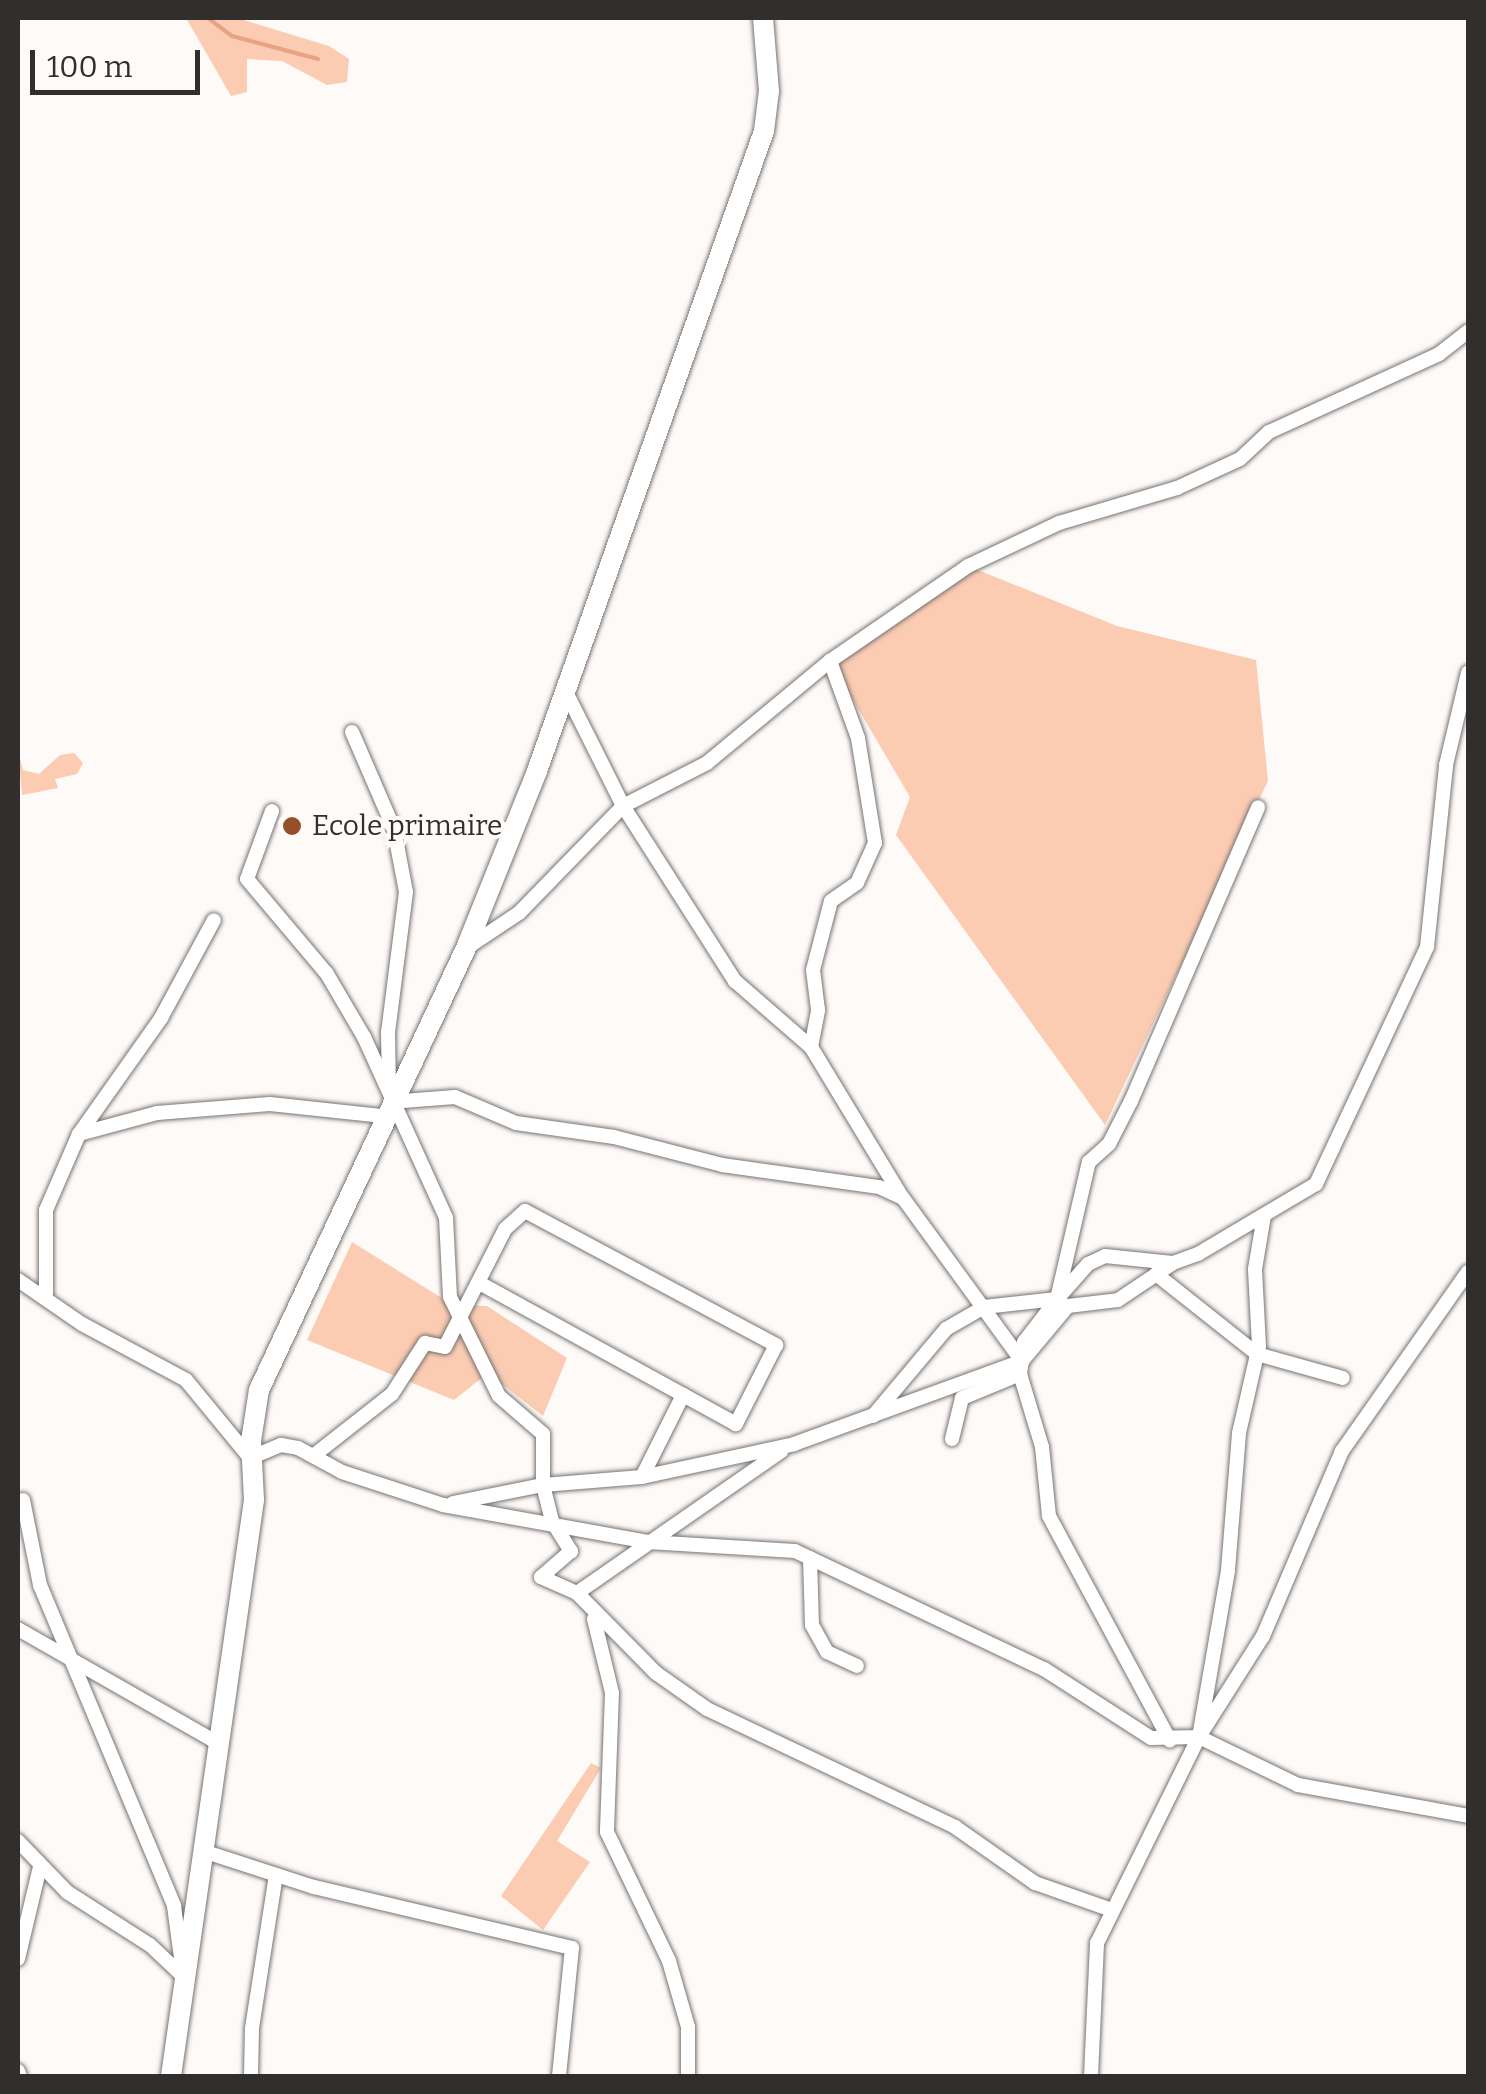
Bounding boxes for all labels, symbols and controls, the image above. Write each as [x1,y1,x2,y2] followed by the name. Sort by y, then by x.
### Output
[35,30,205,92] scale bar
[47,49,132,85] text: 100 m
[312,809,502,843] place label: Ecole primaire
[281,815,303,837] marker: Ecole primaire

